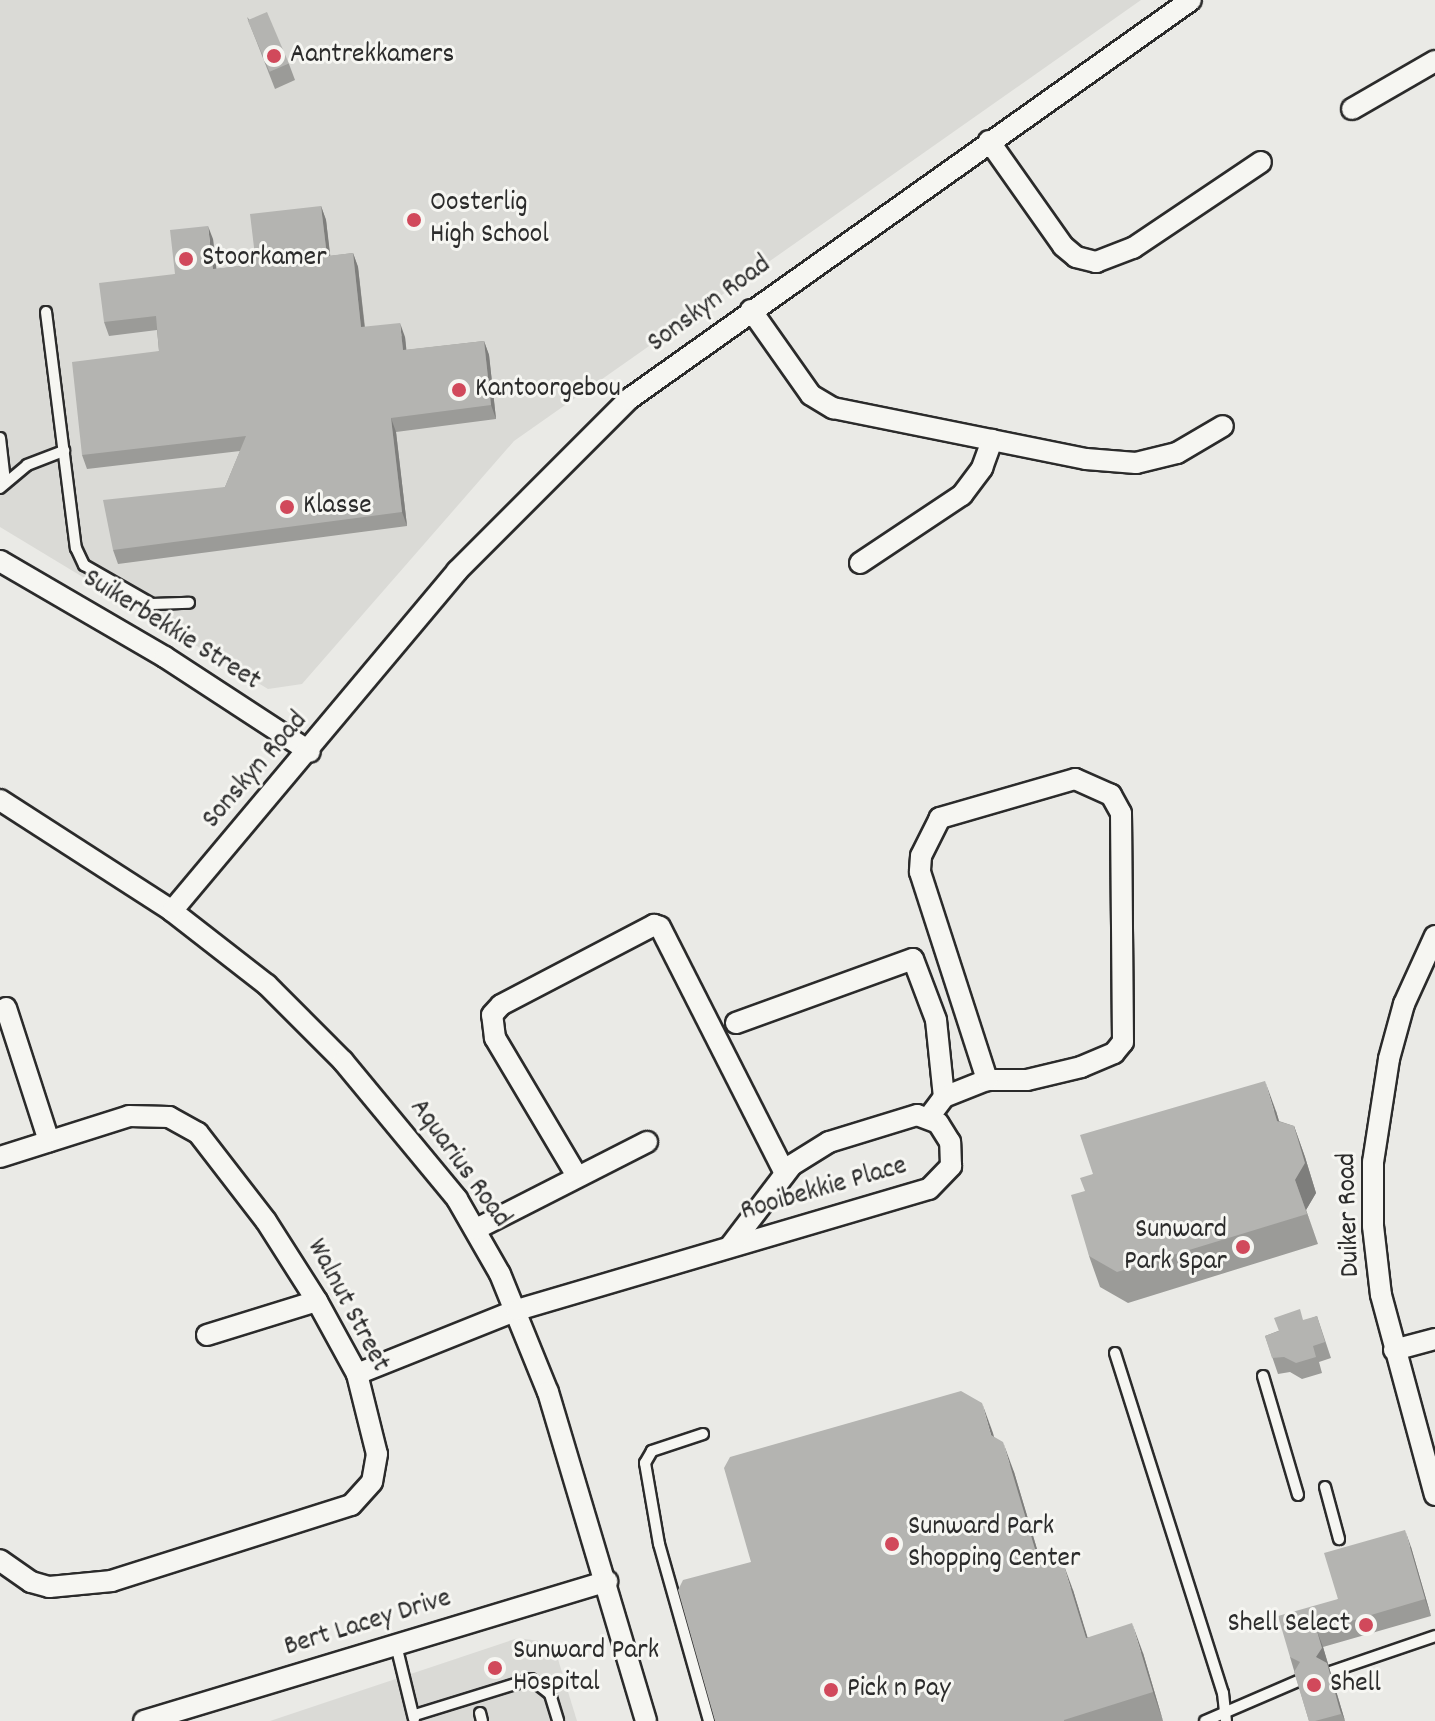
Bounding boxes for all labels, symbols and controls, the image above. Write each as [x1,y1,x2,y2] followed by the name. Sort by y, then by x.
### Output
[290,39,454,73] place label: Aantrekkamers
[265,47,283,65] marker: Aantrekkamers
[430,187,549,253] place label: Oosterlig High School
[405,211,423,229] marker: Oosterlig High School
[202,242,327,276] place label: Stoorkamer
[642,249,778,361] street label: Sonskyn Road
[177,250,195,268] marker: Stoorkamer
[475,373,621,407] place label: Kantoorgebou
[450,381,468,399] marker: Kantoorgebou
[303,490,372,524] place label: Klasse
[278,498,296,516] marker: Klasse
[76,563,266,699] street label: Suikerbekkie Street
[196,706,316,836] street label: Sonskyn Road
[401,1093,517,1235] street label: Aquarius Road
[737,1150,911,1230] street label: Rooibekkie Place
[1331,1152,1369,1278] street label: Duiker Road
[1124,1214,1227,1280] place label: Sunward Park Spar
[298,1234,396,1378] street label: Walnut Street
[1234,1238,1252,1256] marker: Sunward Park Spar
[908,1511,1080,1577] place label: Sunward Park Shopping Center
[883,1535,901,1553] marker: Sunward Park Shopping Center
[281,1583,455,1665] street label: Bert Lacey Drive
[1228,1608,1350,1642] place label: Shell Select
[1357,1616,1375,1634] marker: Shell Select
[513,1635,659,1701] place label: Sunward Park Hospital
[484,1657,506,1679] marker: Sunward Park Hospital
[1330,1668,1381,1702] place label: Shell
[847,1673,951,1707] place label: Pick n Pay
[1305,1676,1323,1694] marker: Shell
[822,1681,840,1699] marker: Pick n Pay

